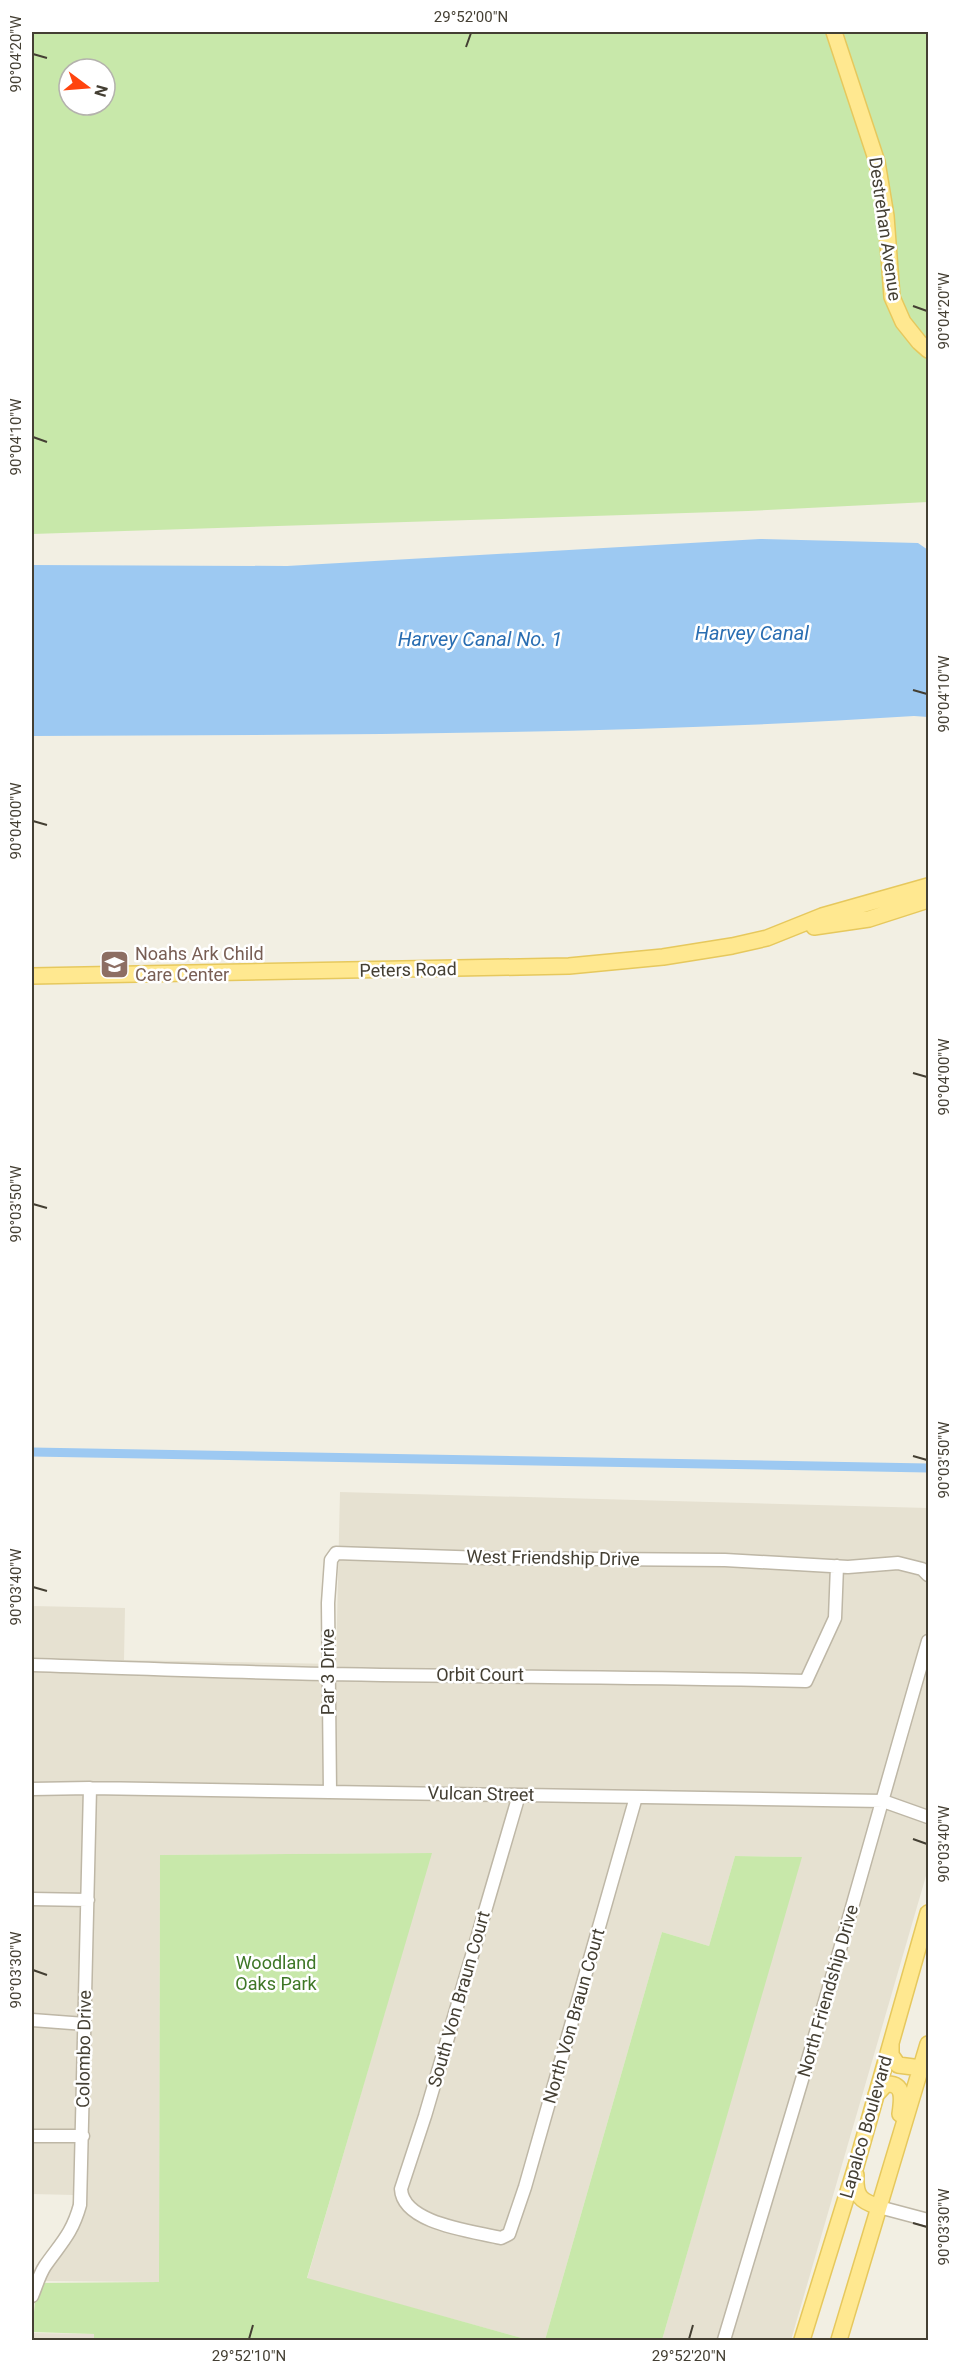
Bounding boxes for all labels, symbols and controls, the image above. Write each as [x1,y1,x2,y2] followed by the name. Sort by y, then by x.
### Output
[434,8,508,26] text: 29°52'00"N
[7,16,25,92] text: 90°04'20"W
[57,57,117,117] north arrow
[90,83,112,99] text: N
[865,156,906,302] street label: Destrehan Avenue
[935,273,953,349] text: 90°04'20"W
[7,399,25,475] text: 90°04'10"W
[695,621,809,645] water label: Harvey Canal
[398,627,562,651] water label: Harvey Canal No. 1
[935,656,953,732] text: 90°04'10"W
[7,783,25,859] text: 90°04'00"W
[135,943,264,985] place label: Noahs Ark Child Care Center
[98,948,130,980] school or university icon: Noahs Ark Child Care Center
[359,958,457,981] street label: Peters Road
[935,1039,953,1115] text: 90°04'00"W
[7,1166,25,1242] text: 90°03'50"W
[935,1422,953,1498] text: 90°03'50"W
[466,1545,640,1570] street label: West Friendship Drive
[7,1549,25,1625] text: 90°03'40"W
[317,1629,338,1715] street label: Par 3 Drive
[436,1664,524,1685] street label: Orbit Court
[428,1782,535,1805] street label: Vulcan Street
[935,1806,953,1882] text: 90°03'40"W
[793,1902,862,2079] street label: North Friendship Drive
[423,1908,494,2089] street label: South Von Braun Court
[538,1926,609,2106] street label: North Von Braun Court
[7,1932,25,2008] text: 90°03'30"W
[235,1952,318,1994] park label: Woodland Oaks Park
[72,1990,95,2108] street label: Colombo Drive
[835,2053,896,2201] street label: Lapalco Boulevard
[935,2189,953,2265] text: 90°03'30"W
[212,2347,286,2365] text: 29°52'10"N
[652,2347,726,2365] text: 29°52'20"N

